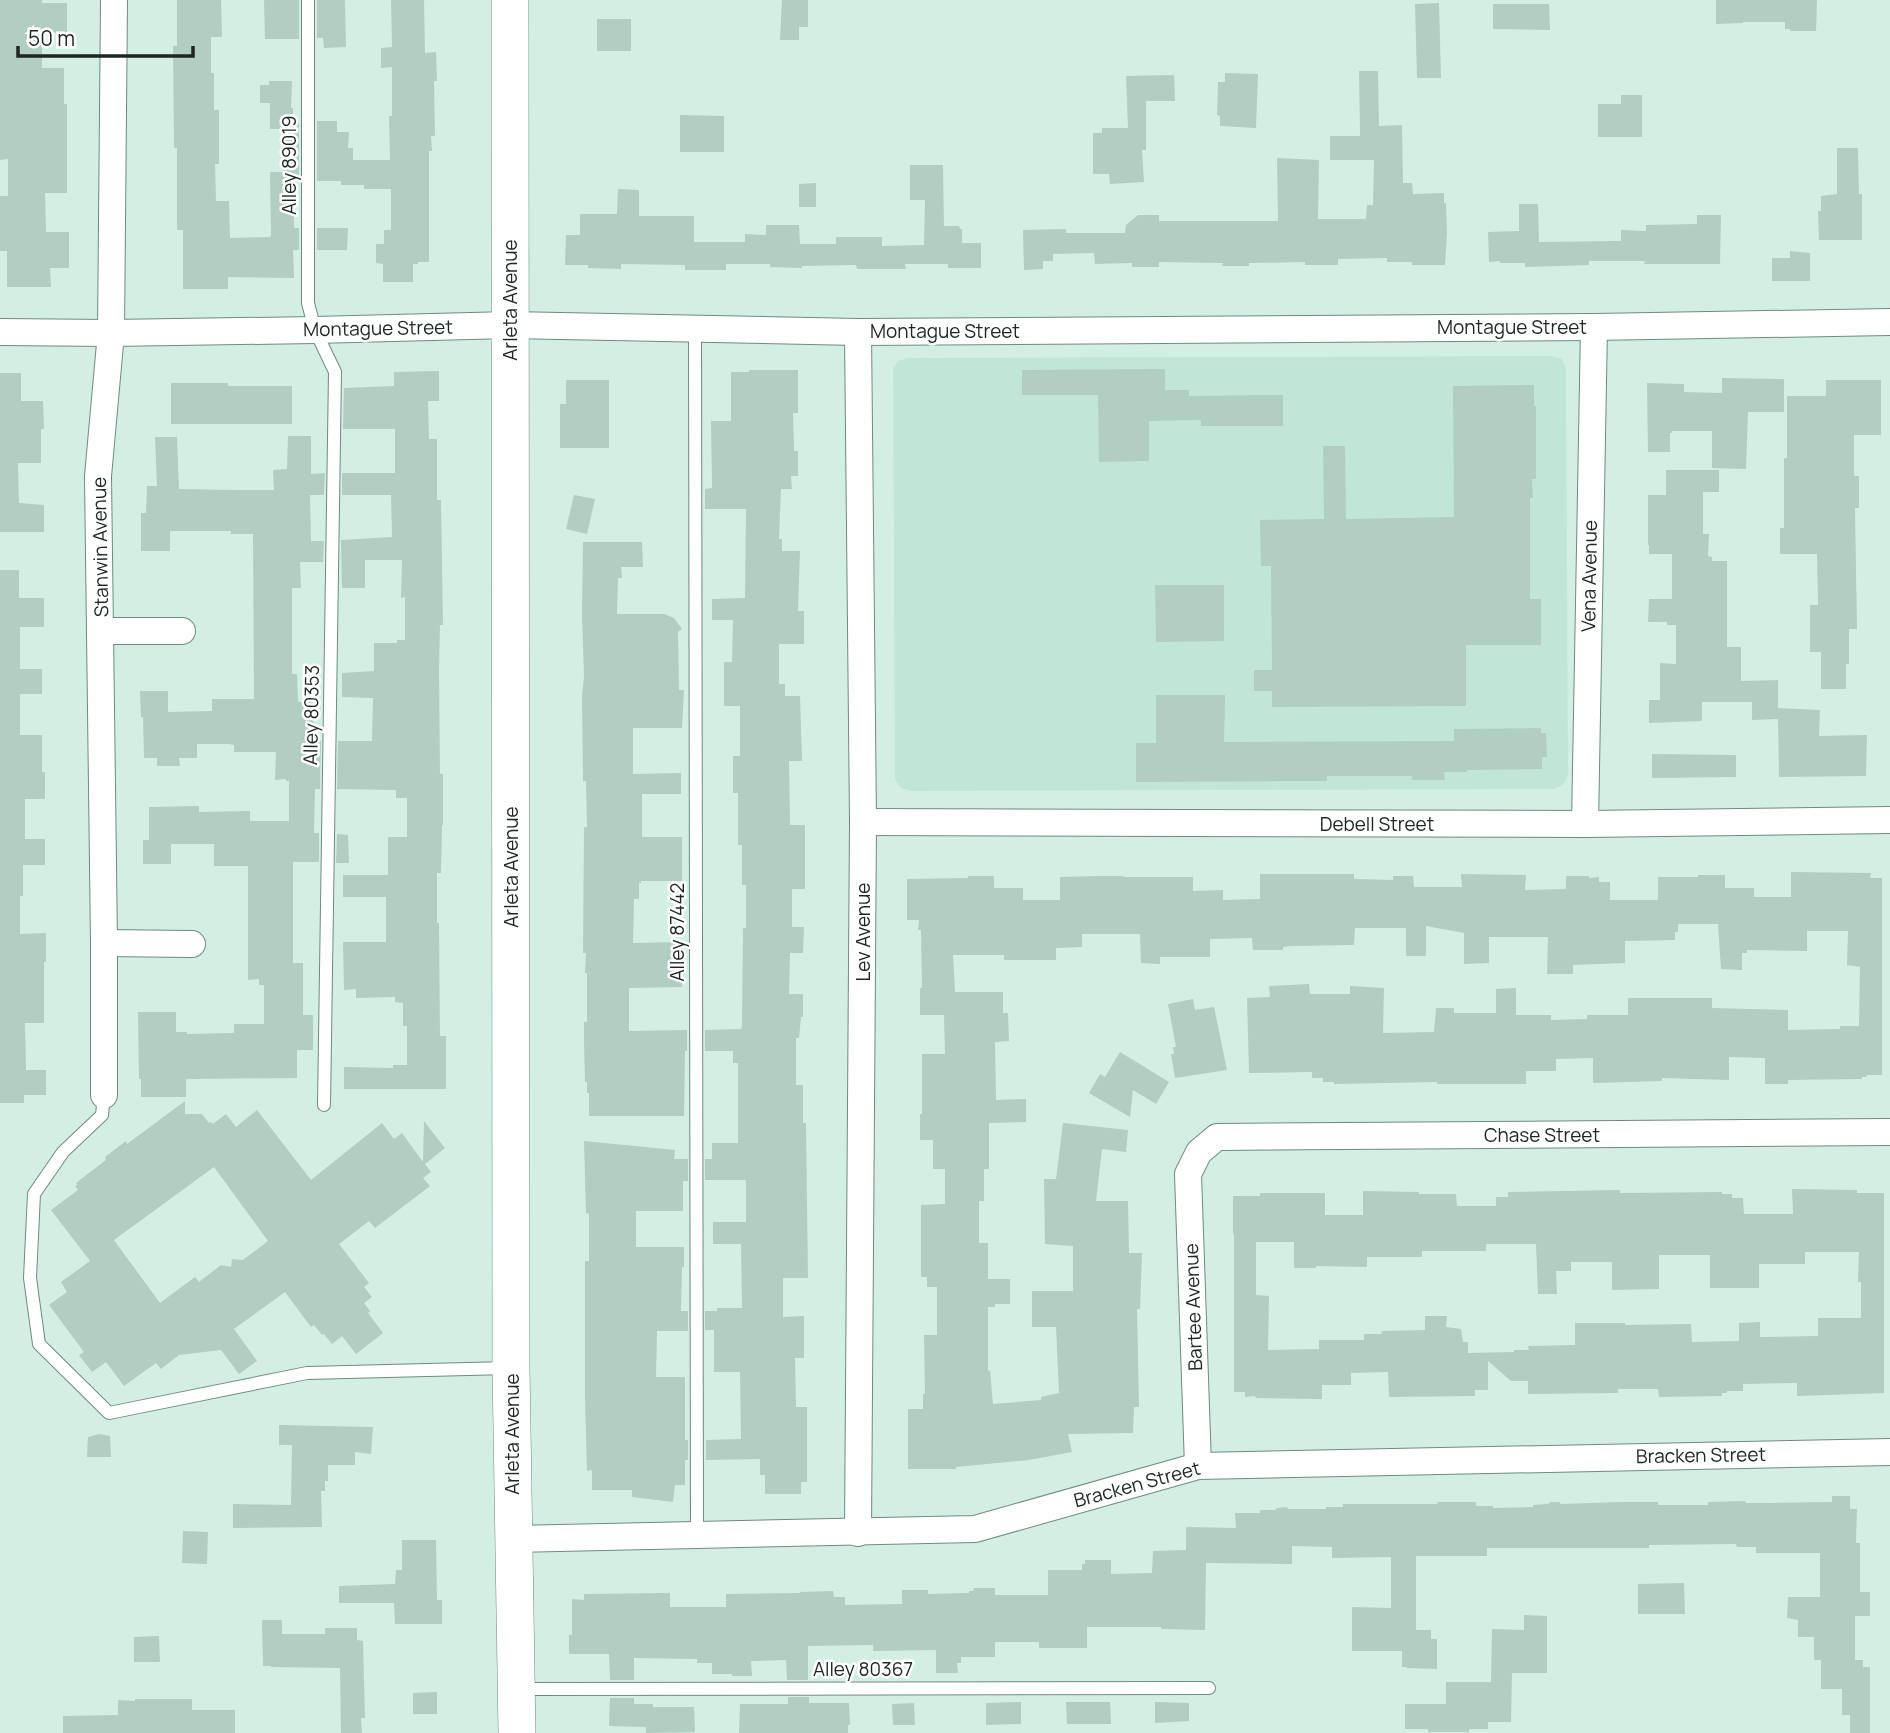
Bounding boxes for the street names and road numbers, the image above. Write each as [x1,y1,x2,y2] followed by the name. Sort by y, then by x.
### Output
[276,115,302,215] street label: Alley 89019
[497,239,523,361] street label: Arleta Avenue
[303,314,453,342] street label: Montague Street
[1437,314,1587,340] street label: Montague Street
[870,318,1020,344] street label: Montague Street
[86,477,114,617] street label: Stanwin Avenue
[1575,520,1603,632] street label: Vena Avenue
[297,665,325,765] street label: Alley 80353
[498,806,524,928] street label: Arleta Avenue
[1320,811,1434,837] street label: Debell Street
[664,883,690,981] street label: Alley 87442
[850,883,876,981] street label: Lev Avenue
[1484,1122,1600,1148] street label: Chase Street
[1178,1243,1208,1371] street label: Bartee Avenue
[499,1373,525,1495] street label: Arleta Avenue
[1636,1441,1766,1469] street label: Bracken Street
[1071,1455,1203,1513] street label: Bracken Street
[813,1656,913,1682] street label: Alley 80367

